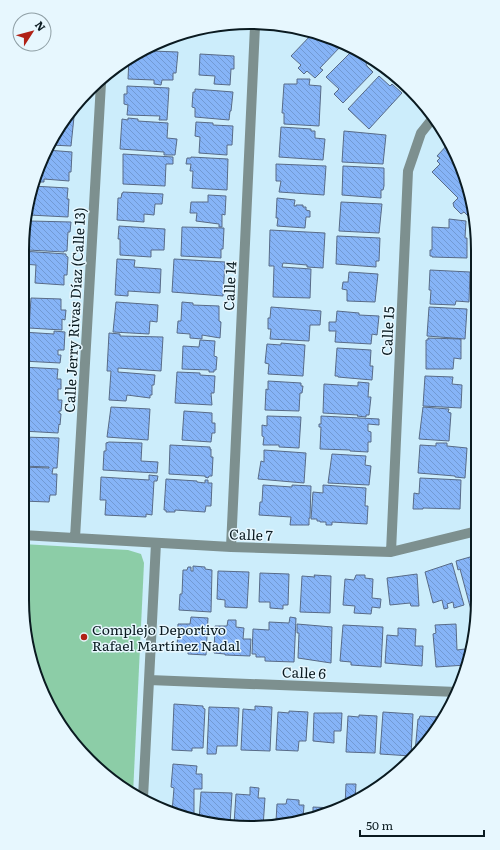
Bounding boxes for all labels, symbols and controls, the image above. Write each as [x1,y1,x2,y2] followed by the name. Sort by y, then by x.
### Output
[12,12,52,52] north arrow
[32,17,50,34] text: N
[59,207,89,413] street label: Calle Jerry Rivas Díaz (Calle 13)
[218,261,240,311] street label: Calle 14
[376,306,398,356] street label: Calle 15
[229,523,273,545] street label: Calle 7
[92,619,240,655] place label: Complejo Deportivo Rafael Martínez Nadal
[79,632,89,642] marker: Complejo Deportivo Rafael Martínez Nadal
[282,661,327,683] street label: Calle 6
[360,812,484,838] scale bar
[366,816,393,834] text: 50 m

